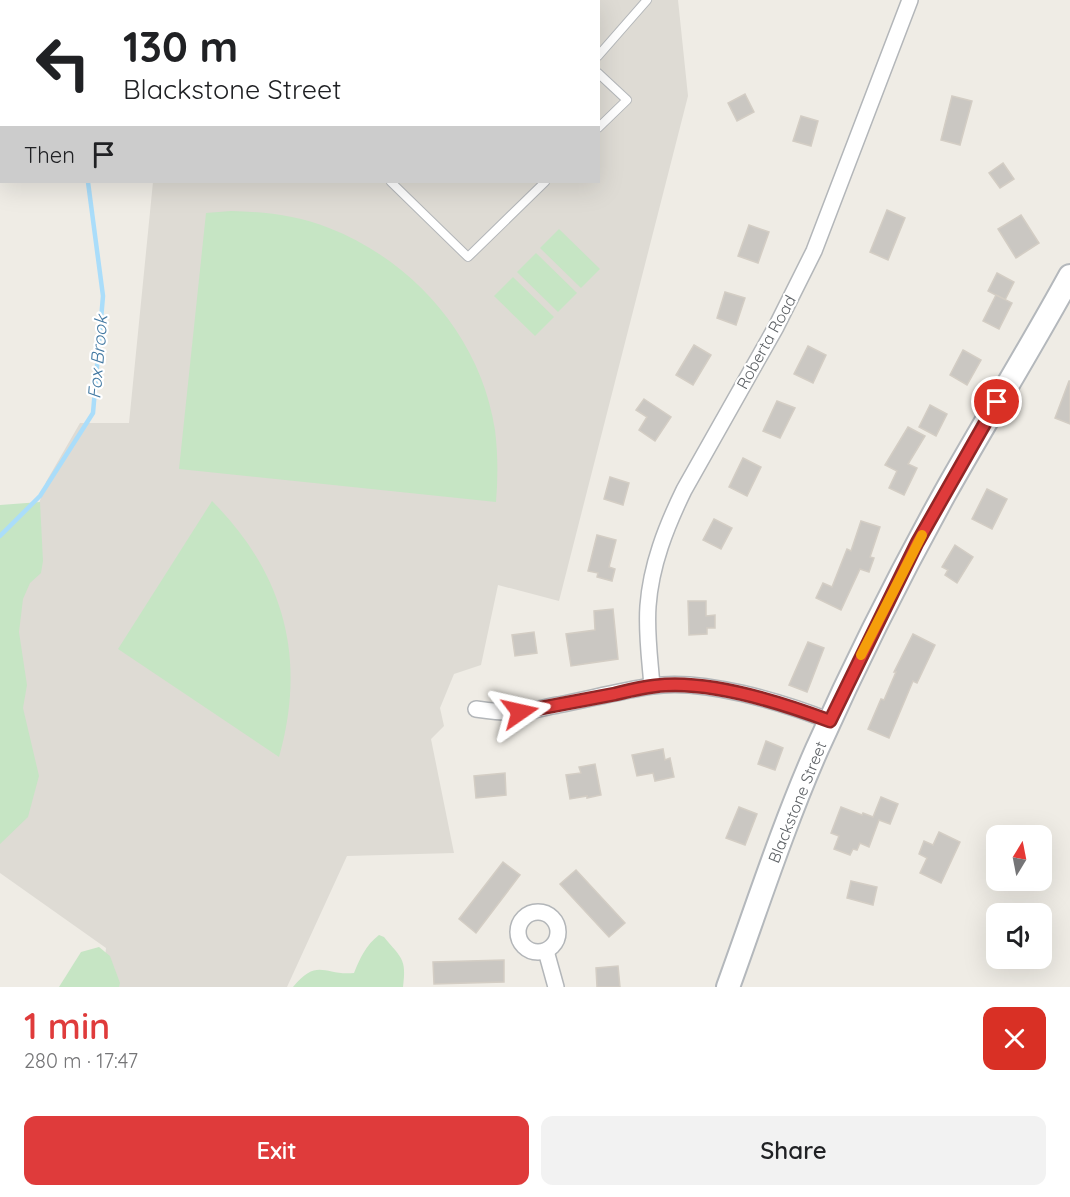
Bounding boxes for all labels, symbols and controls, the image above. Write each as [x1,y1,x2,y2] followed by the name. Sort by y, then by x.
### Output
[123,20,238,73] text: 130 m
[24,24,102,102] icon: left
[123,72,341,106] text: Blackstone Street
[87,138,120,171] icon: arrive
[24,141,75,169] text: Then
[732,292,800,392] street label: Roberta Road
[82,313,113,400] water label: Fox Brook
[971,376,1022,427] pin
[980,385,1013,418] icon: arrive
[488,680,552,744] position arrow
[763,738,831,866] street label: Blackstone Street
[986,825,1052,891] north arrow
[986,825,1052,969] map controls
[986,903,1052,969] button: sound
[24,1003,110,1048] text: 1 min
[983,1007,1046,1070] button: close
[24,1048,138,1073] text: 280 m · 17:47
[24,1116,529,1185] button: Exit
[541,1116,1046,1185] button: Share

